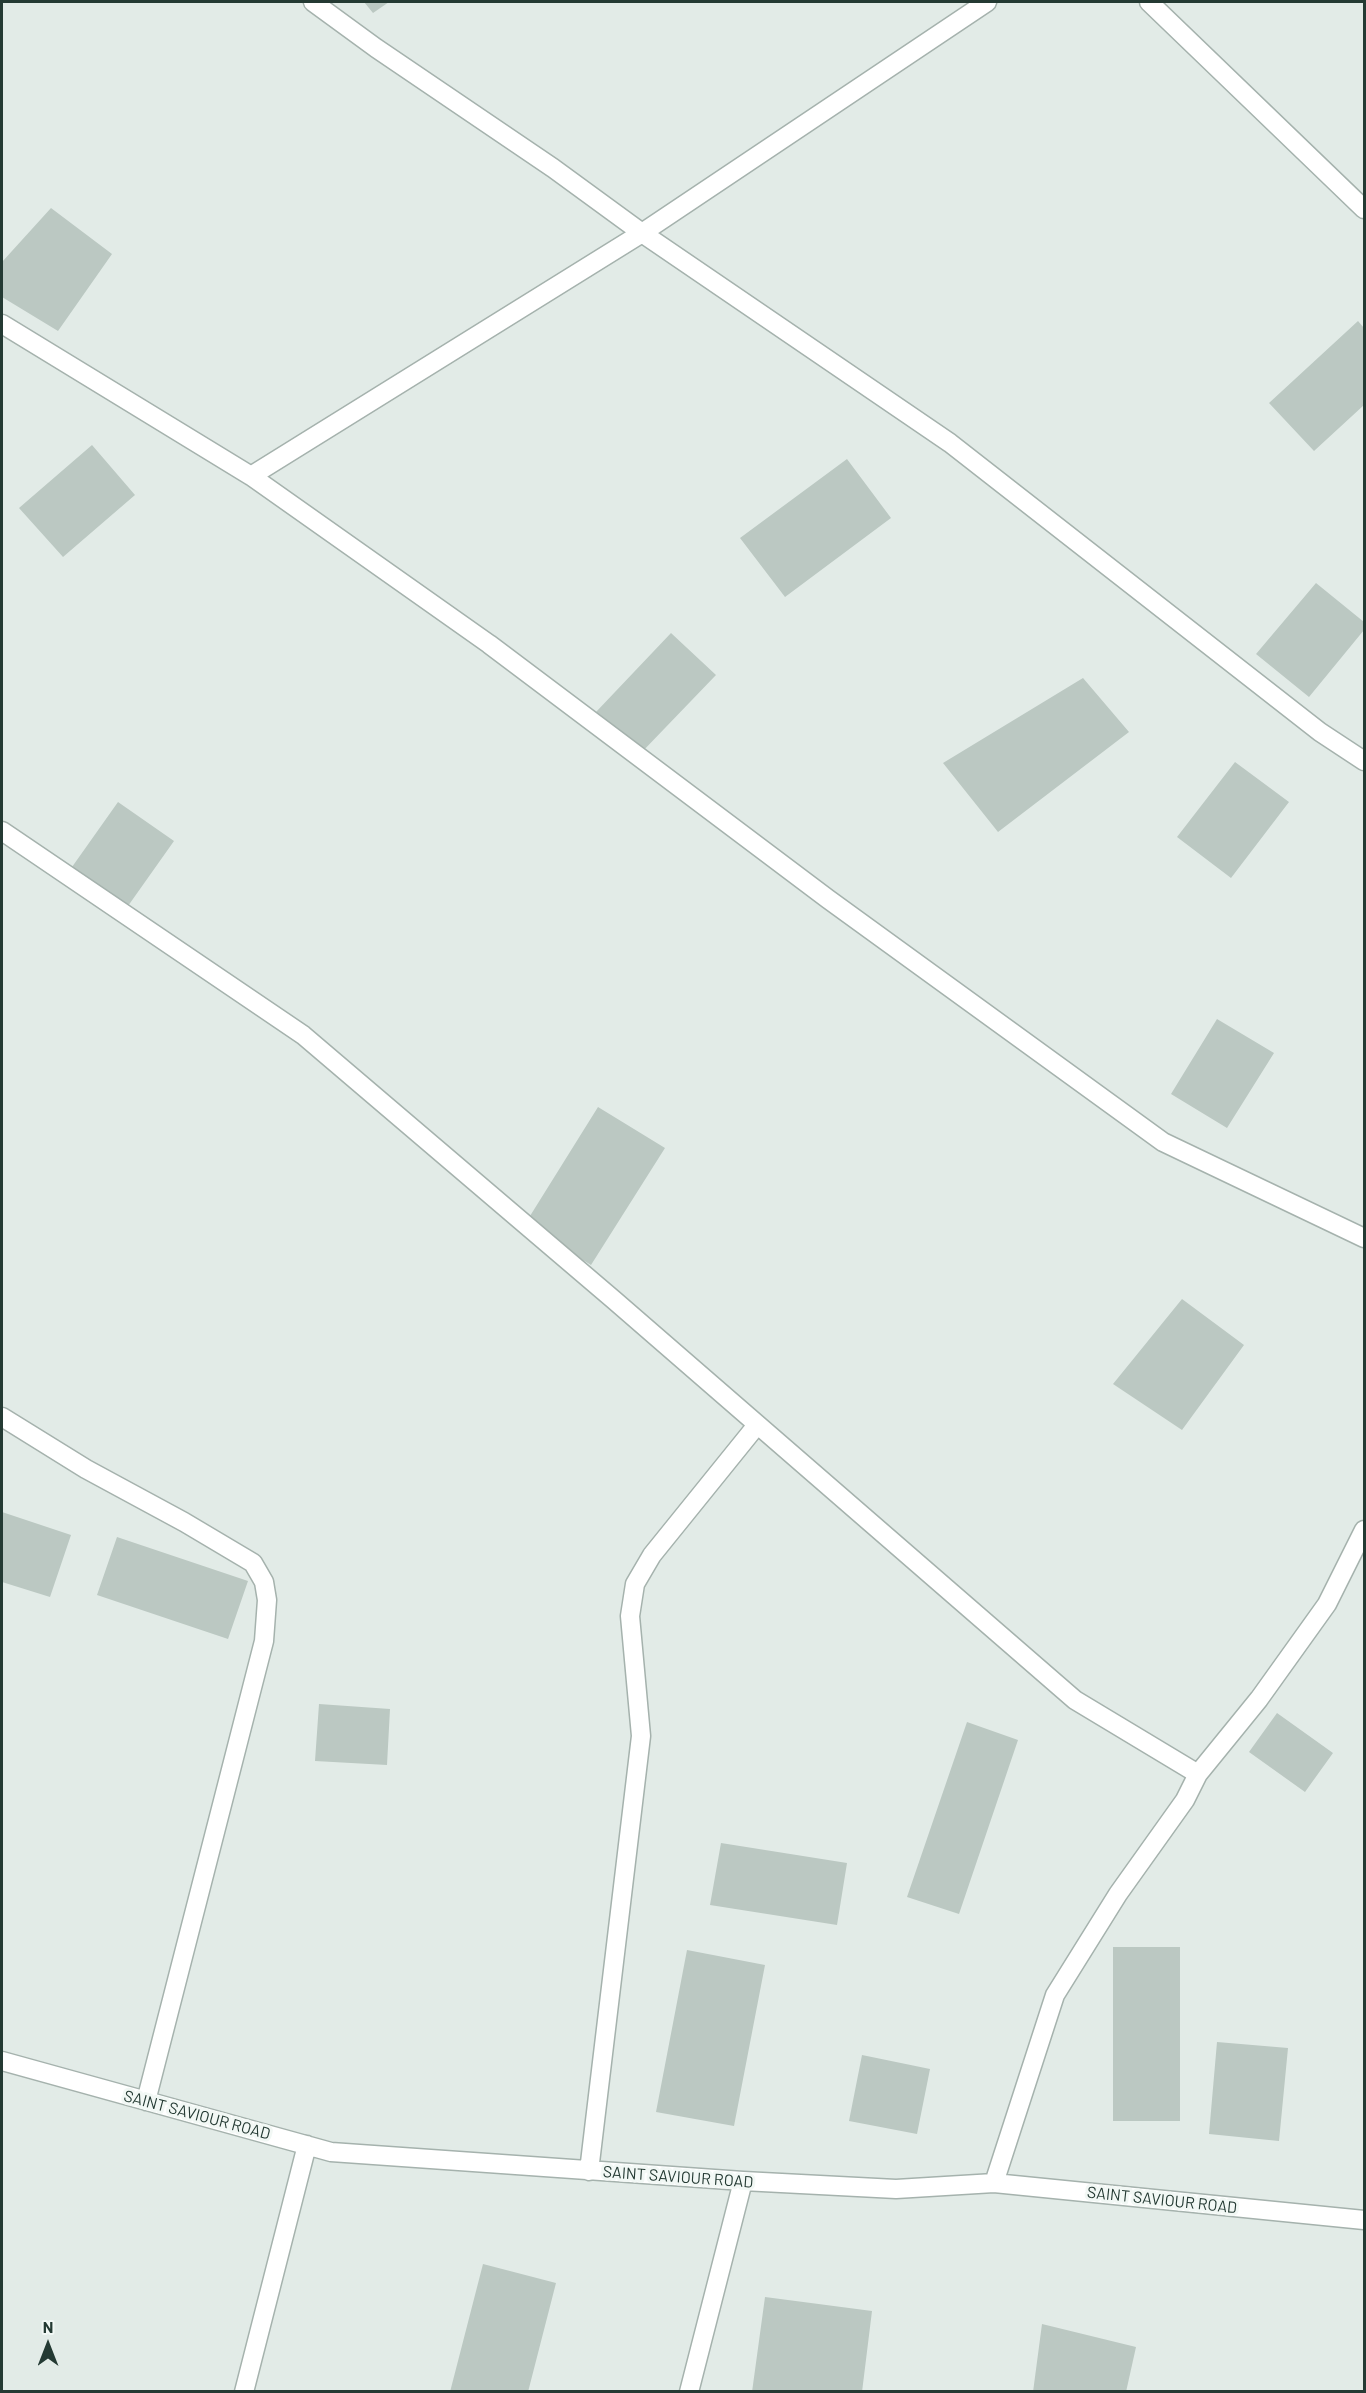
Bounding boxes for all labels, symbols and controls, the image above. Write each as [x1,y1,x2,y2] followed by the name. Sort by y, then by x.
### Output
[122,2086,272,2144] street label: SAINT SAVIOUR ROAD
[602,2162,754,2192] street label: SAINT SAVIOUR ROAD
[1086,2183,1238,2217] street label: SAINT SAVIOUR ROAD
[18,2315,78,2375] north arrow
[43,2317,53,2336] text: N

